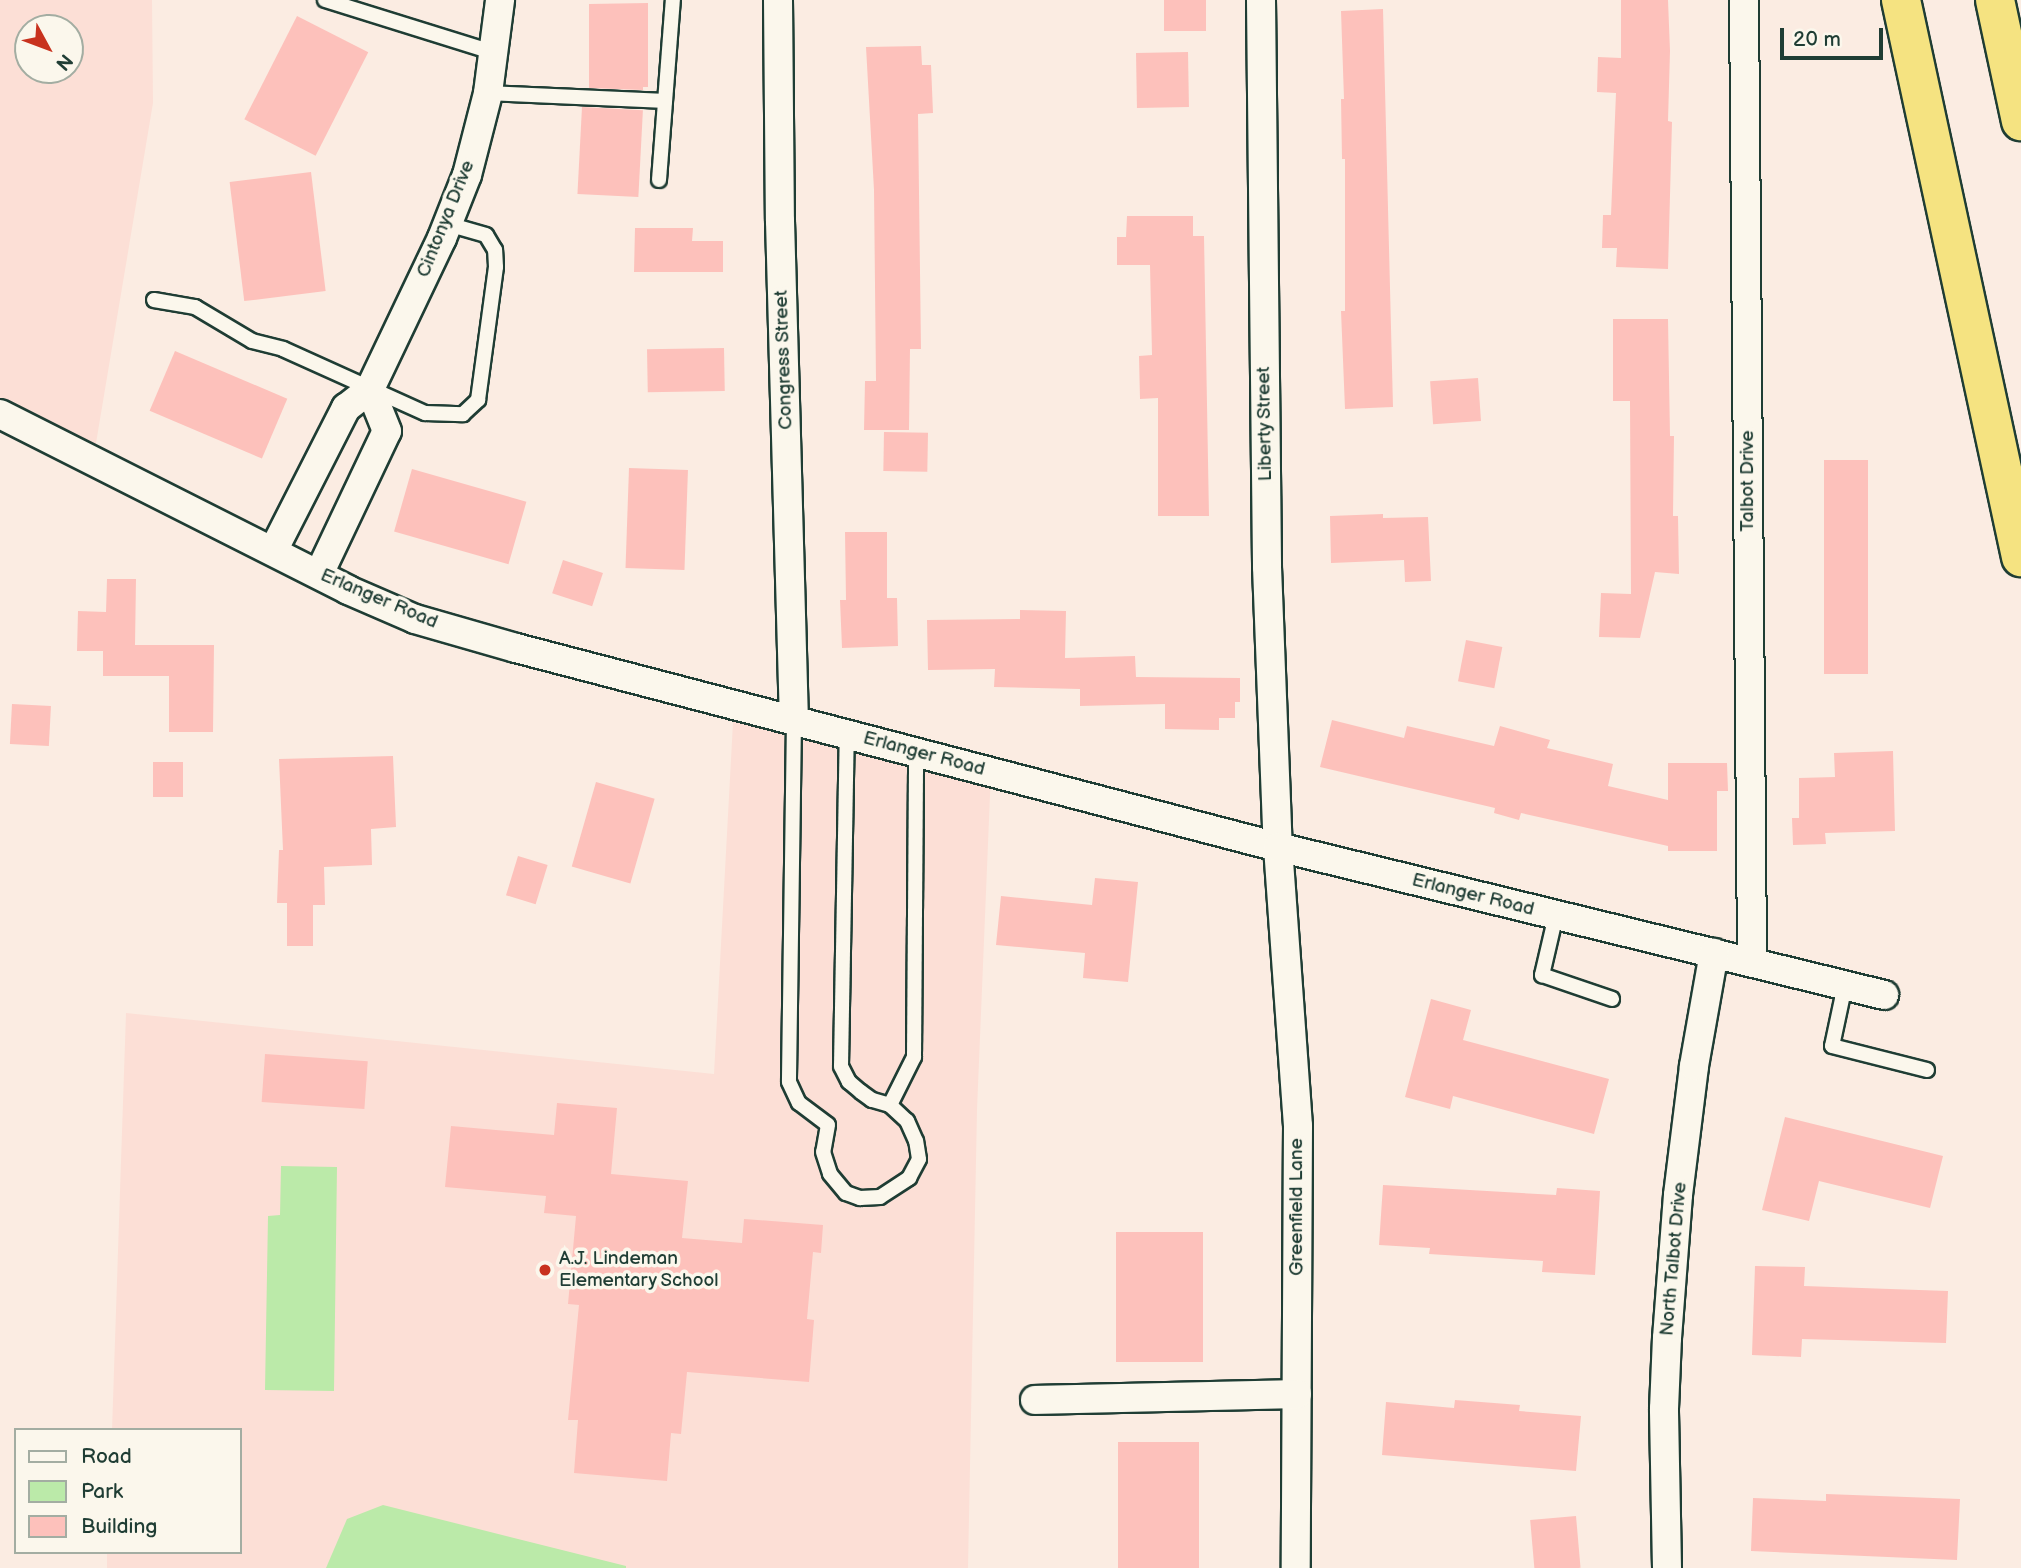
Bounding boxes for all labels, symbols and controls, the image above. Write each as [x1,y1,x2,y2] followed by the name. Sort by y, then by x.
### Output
[14,14,84,84] north arrow
[1783,14,1886,58] scale bar
[1793,27,1841,52] text: 20 m
[50,49,77,75] text: N
[412,157,480,281] street label: Cintonya Drive
[770,290,798,430] street label: Congress Street
[1253,366,1277,482] street label: Liberty Street
[1737,430,1759,532] street label: Talbot Drive
[317,564,441,634] street label: Erlanger Road
[861,727,987,781] street label: Erlanger Road
[1410,869,1536,921] street label: Erlanger Road
[1286,1138,1308,1276] street label: Greenfield Lane
[1656,1181,1692,1337] street label: North Talbot Drive
[559,1248,720,1292] place label: A.J. Lindeman Elementary School
[537,1262,553,1278] marker: A.J. Lindeman Elementary School
[14,1428,242,1554] legend
[81,1444,132,1469] text: Road
[81,1479,123,1504] text: Park
[81,1514,157,1539] text: Building

